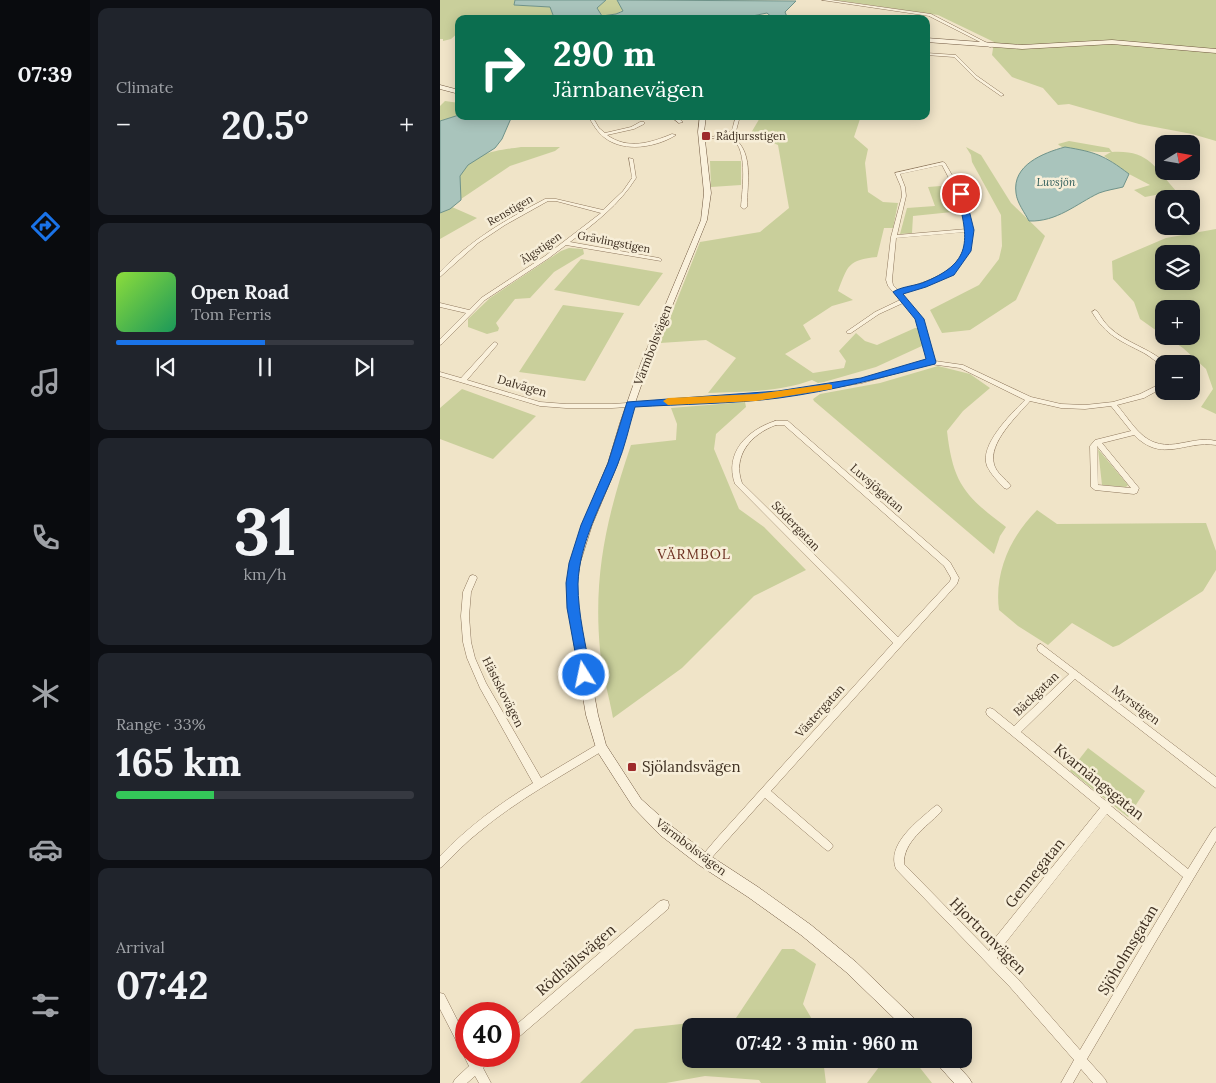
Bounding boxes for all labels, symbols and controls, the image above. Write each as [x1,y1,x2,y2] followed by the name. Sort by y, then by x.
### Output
[553,31,655,76] text: 290 m
[470,35,535,100] icon: right
[18,60,72,88] text: 07:39
[553,75,704,103] text: Järnbanevägen
[116,77,173,97] text: Climate
[221,101,309,149] text: 20.5°
[116,107,131,143] text: −
[399,107,414,143] text: +
[716,129,786,143] place label: Rådjursstigen
[700,130,712,142] marker: Rådjursstigen
[1155,135,1200,180] north arrow
[1155,135,1200,400] map controls
[940,173,982,215] pin
[1037,175,1076,189] water label: Luvsjön
[947,180,975,208] icon: arrive
[1155,190,1200,235] button: search
[485,191,536,229] street label: Renstigen
[28,209,63,244] icon: directions
[576,228,652,256] street label: Grävlingstigen
[517,229,565,268] street label: Älgstigen
[1155,245,1200,290] button: layers
[191,280,289,304] text: Open Road
[1155,300,1200,345] button: +
[630,302,675,388] street label: Värmbolsvägen
[191,304,271,324] text: Tom Ferris
[152,353,180,381] icon: previous
[251,353,279,381] icon: pause
[350,353,378,381] icon: next
[1155,355,1200,400] button: −
[28,365,63,400] icon: music
[496,371,549,400] street label: Dalvägen
[847,460,907,515] street label: Luvsjögatan
[234,490,296,573] text: 31
[769,498,824,554] street label: Södergatan
[28,520,63,555] icon: phone
[656,545,731,563] district label: VÄRMBOL
[243,564,287,584] text: km/h
[557,648,609,700] position arrow
[479,654,528,729] street label: Hästskovägen
[1010,668,1061,719] street label: Bäckgatan
[28,676,63,711] icon: climate
[791,681,847,741] street label: Västergatan
[1109,682,1163,728] street label: Myrstigen
[116,714,206,734] text: Range · 33%
[116,738,241,786] text: 165 km
[1050,739,1148,824] street label: Kvarnängsgatan
[642,757,741,776] place label: Sjölandsvägen
[626,761,638,773] marker: Sjölandsvägen
[652,814,730,878] street label: Värmbolsvägen
[28,832,63,867] icon: car
[1001,834,1069,911] street label: Gennegatan
[946,893,1031,978] street label: Hjortronvägen
[1093,901,1162,998] street label: Sjöholmsgatan
[532,920,619,999] street label: Rödhällsvägen
[116,937,165,957] text: Arrival
[116,961,209,1009] text: 07:42
[28,988,63,1023] icon: filters
[455,1002,520,1067] speed limit sign: 40
[736,1031,918,1055] text: 07:42 · 3 min · 960 m

